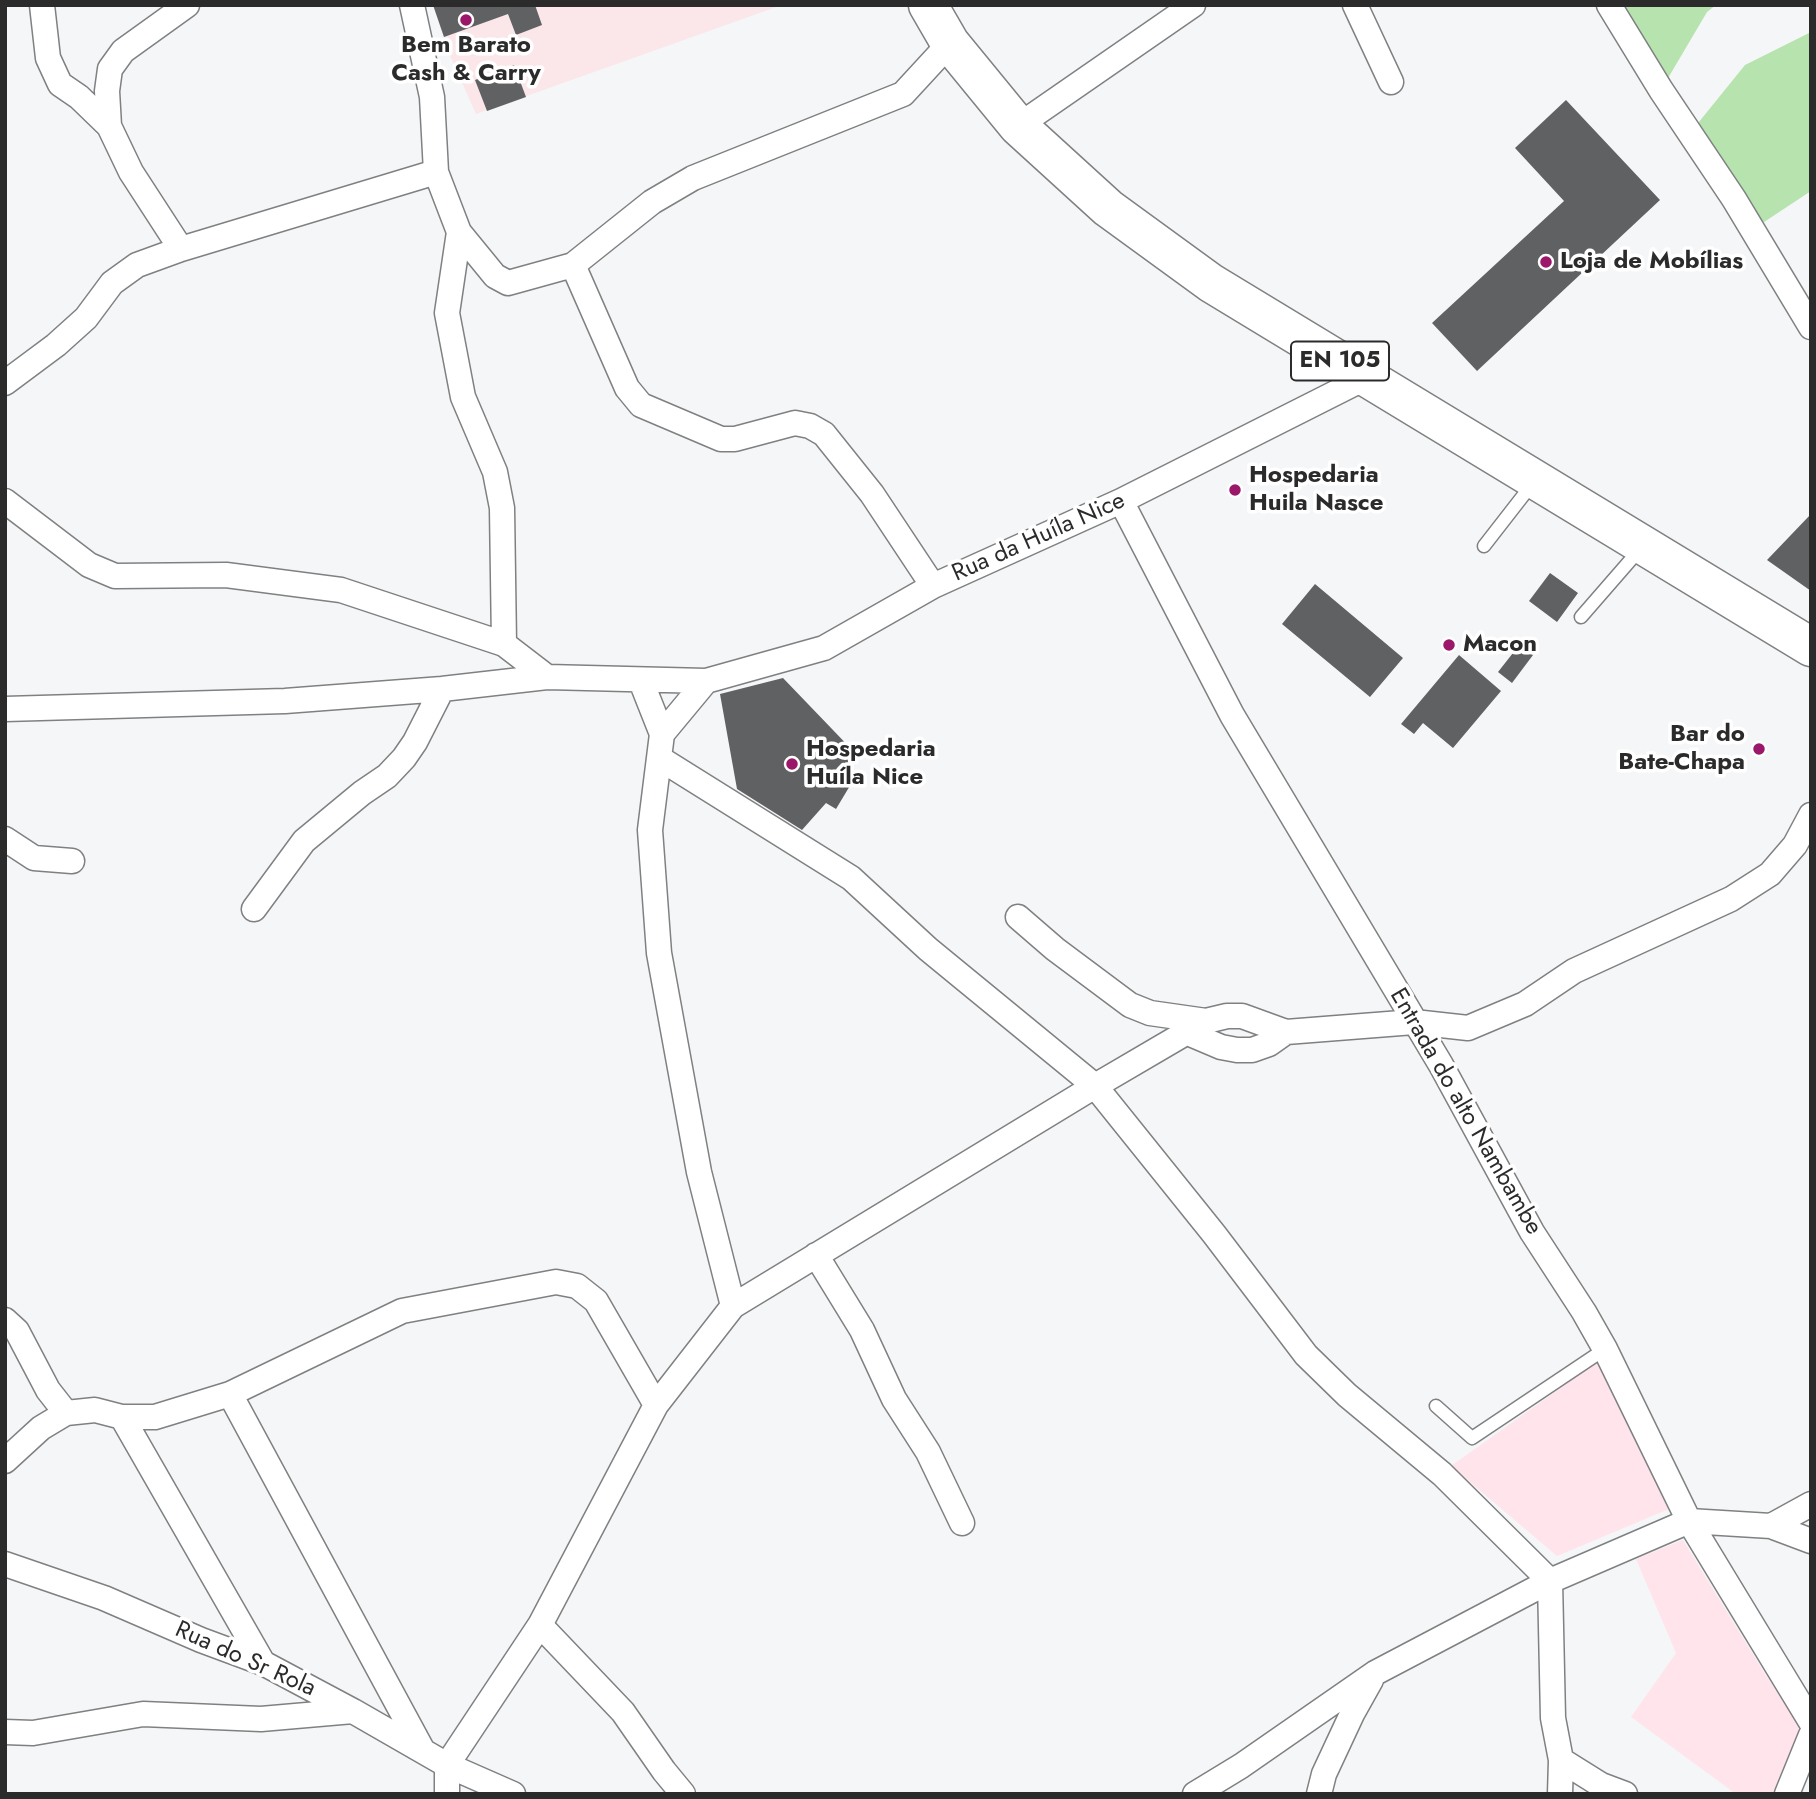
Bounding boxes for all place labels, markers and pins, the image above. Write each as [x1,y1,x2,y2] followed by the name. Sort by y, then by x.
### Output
[458,12,474,28] marker: Bem Barato Cash & Carry
[391,32,541,88] place label: Bem Barato Cash & Carry
[1560,248,1743,276] place label: Loja de Mobílias
[1538,254,1554,270] marker: Loja de Mobílias
[1249,462,1383,518] place label: Hospedaria Huila Nasce
[1227,482,1243,498] marker: Hospedaria Huila Nasce
[1463,631,1537,659] place label: Macon
[1441,637,1457,653] marker: Macon
[1618,721,1745,777] place label: Bar do Bate-Chapa
[806,736,936,792] place label: Hospedaria Huíla Nice
[1751,741,1767,757] marker: Bar do Bate-Chapa
[784,756,800,772] marker: Hospedaria Huíla Nice

